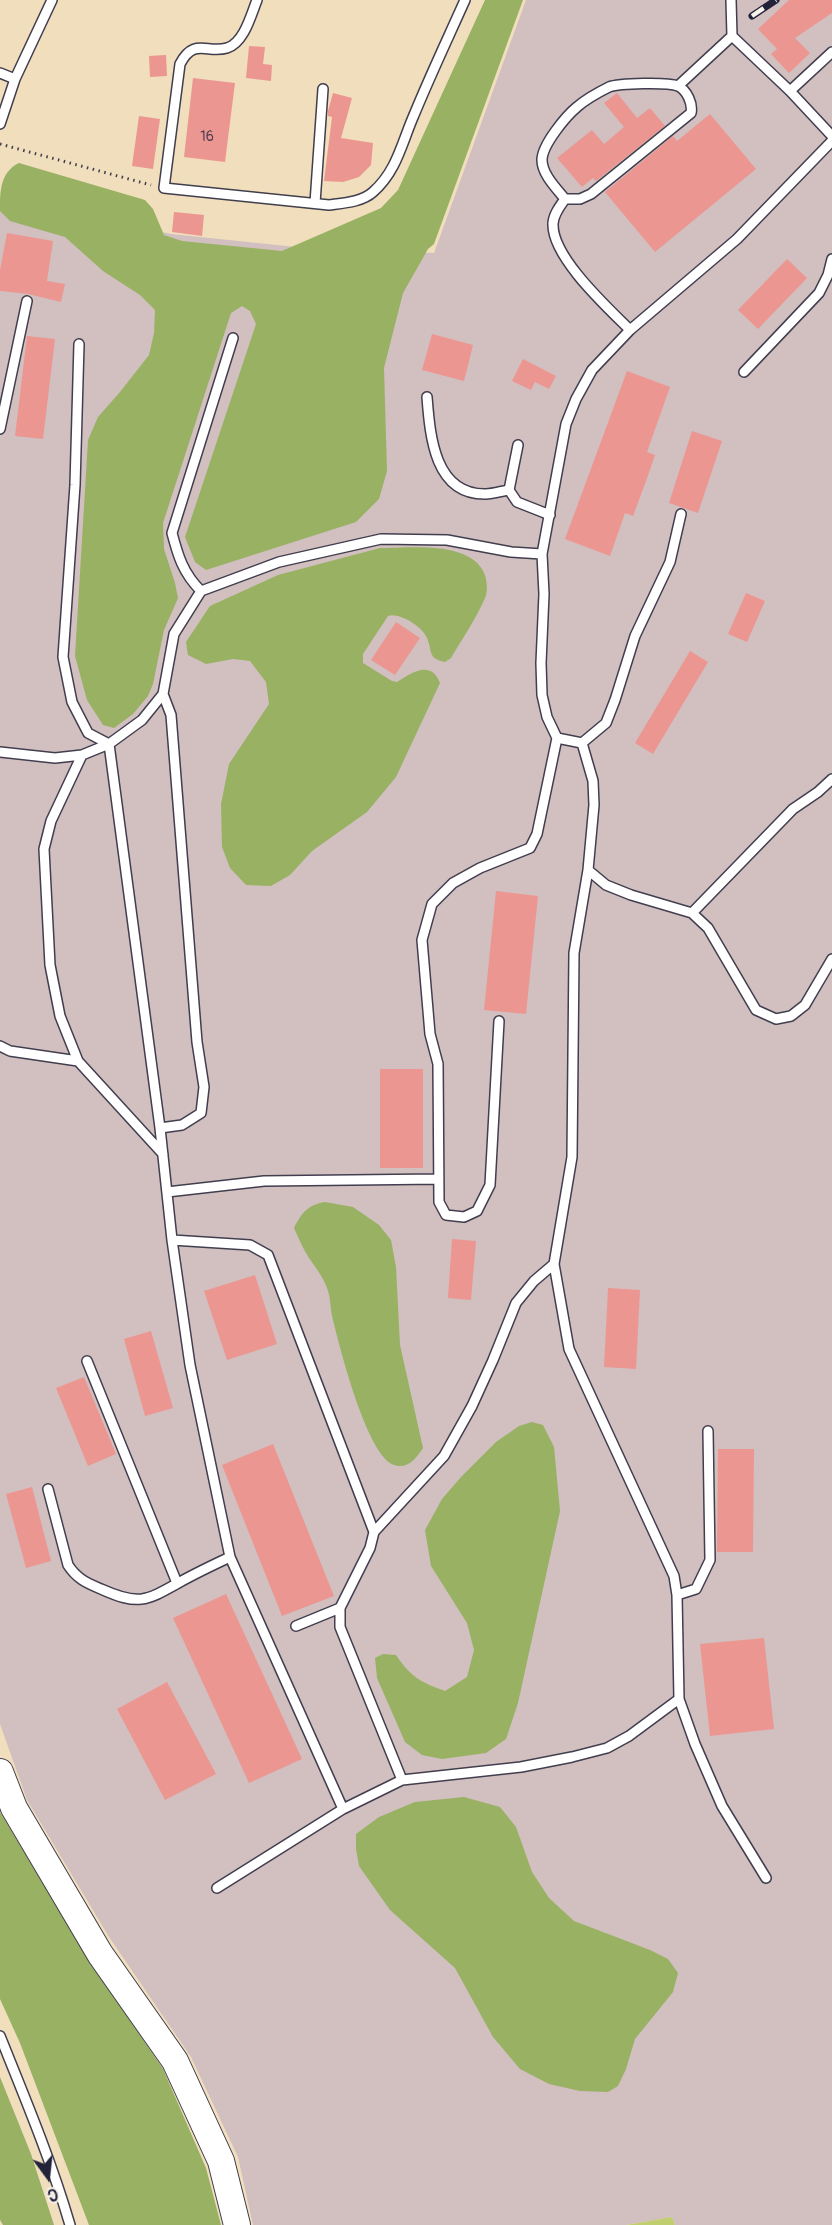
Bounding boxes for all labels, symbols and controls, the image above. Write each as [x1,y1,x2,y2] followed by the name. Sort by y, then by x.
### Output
[200,129,214,145] house number: 16
[18,2147,78,2207] north arrow
[45,2183,60,2205] text: С

